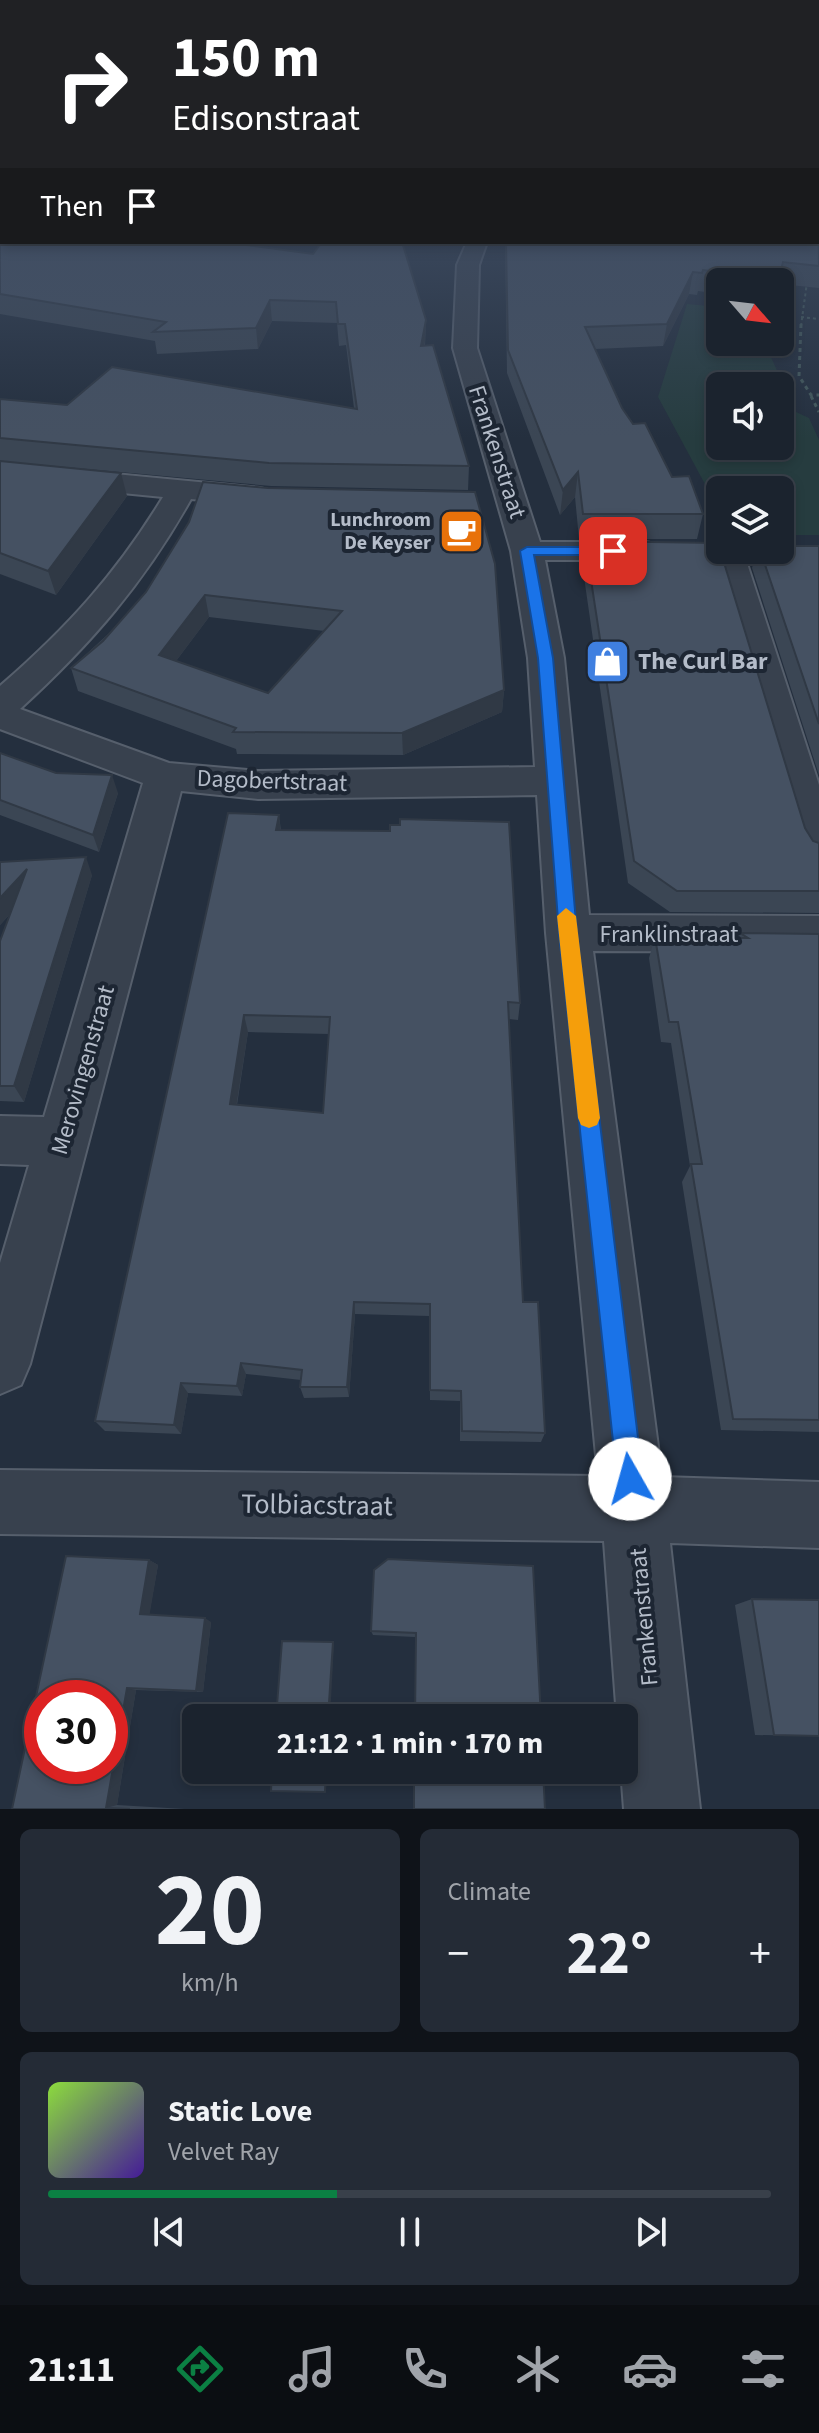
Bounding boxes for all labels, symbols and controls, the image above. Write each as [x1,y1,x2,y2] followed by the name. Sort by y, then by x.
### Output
[172,19,320,98] text: 150 m
[40,32,144,136] icon: right
[172,93,360,144] text: Edisonstraat
[120,184,164,228] icon: arrive
[40,185,104,228] text: Then
[706,268,794,356] north arrow
[706,268,794,564] map controls
[706,372,794,460] button: sound
[459,381,535,523] street label: Frankenstraat
[706,476,794,564] button: layers
[330,506,431,557] place label: Lunchroom De Keyser
[438,507,486,555] cafe icon: Lunchroom De Keyser
[579,517,647,585] pin
[591,529,635,573] icon: arrive
[583,637,631,685] shop icon: The Curl Bar
[638,644,768,679] place label: The Curl Bar
[196,761,348,801] street label: Dagobertstraat
[600,917,738,952] street label: Franklinstraat
[42,981,124,1159] street label: Merovingenstraat
[588,1437,672,1521] position arrow
[241,1484,394,1526] street label: Tolbiacstraat
[621,1547,667,1687] street label: Frankenstraat
[24,1680,128,1784] speed limit sign: 30
[277,1722,543,1765] text: 21:12 · 1 min · 170 m
[155,1838,265,1986] text: 20
[448,1873,531,1910] text: Climate
[567,1912,652,1997] text: 22°
[448,1923,469,1986] text: −
[749,1923,771,1986] text: +
[181,1964,239,2001] text: km/h
[168,2090,312,2133] text: Static Love
[168,2133,279,2170] text: Velvet Ray
[147,2210,191,2254] icon: previous
[388,2210,432,2254] icon: pause
[629,2210,673,2254] icon: next
[172,2341,228,2397] icon: directions
[284,2341,340,2397] icon: music
[397,2341,453,2397] icon: phone
[510,2341,566,2397] icon: climate
[622,2341,678,2397] icon: car
[735,2341,791,2397] icon: filters
[28,2344,115,2395] text: 21:11

